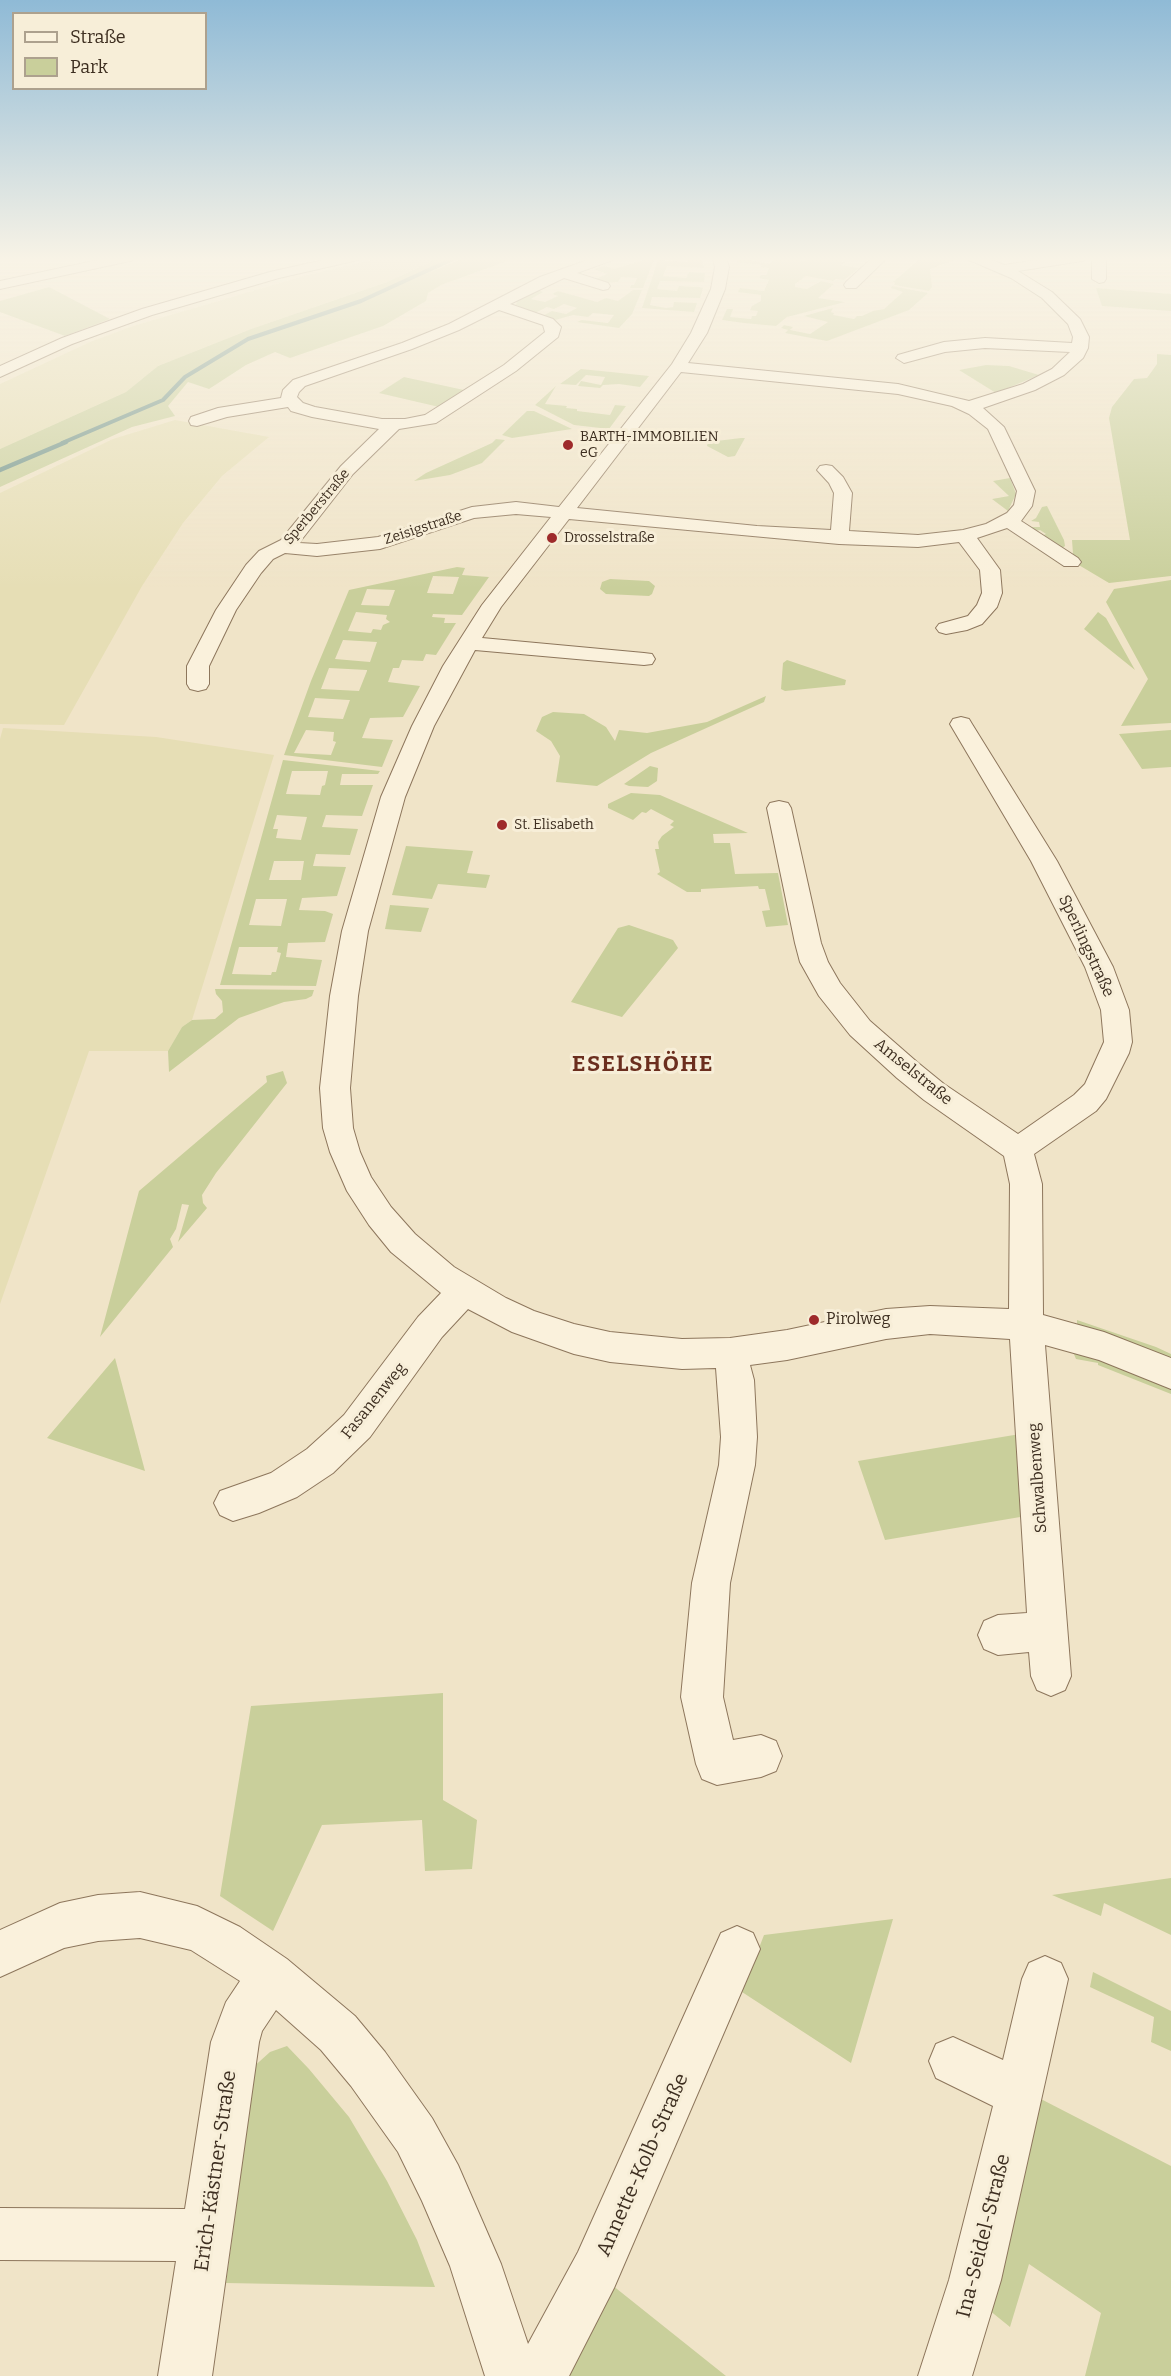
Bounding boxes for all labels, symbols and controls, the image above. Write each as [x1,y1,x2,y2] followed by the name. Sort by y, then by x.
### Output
[12,12,207,90] legend
[70,26,126,48] text: Straße
[70,56,108,78] text: Park
[580,429,719,461] place label: BARTH-IMMOBILIEN eG
[561,438,575,452] marker: BARTH-IMMOBILIEN eG
[281,466,353,548] street label: Sperberstraße
[382,508,464,548] street label: Zeisigstraße
[564,530,655,546] place label: Drosselstraße
[545,531,559,545] marker: Drosselstraße
[514,817,594,833] place label: St. Elisabeth
[495,818,509,832] marker: St. Elisabeth
[1054,892,1118,1000] street label: Sperlingstraße
[870,1035,956,1109] street label: Amselstraße
[572,1052,714,1078] district label: ESELSHÖHE
[826,1310,891,1330] place label: Pirolweg
[807,1313,821,1327] marker: Pirolweg
[337,1359,411,1443] street label: Fasanenweg
[1025,1422,1051,1534] street label: Schwalbenweg
[190,2069,242,2273] street label: Erich-Kästner-Straße
[592,2070,694,2260] street label: Annette-Kolb-Straße
[952,2152,1016,2320] street label: Ina-Seidel-Straße

